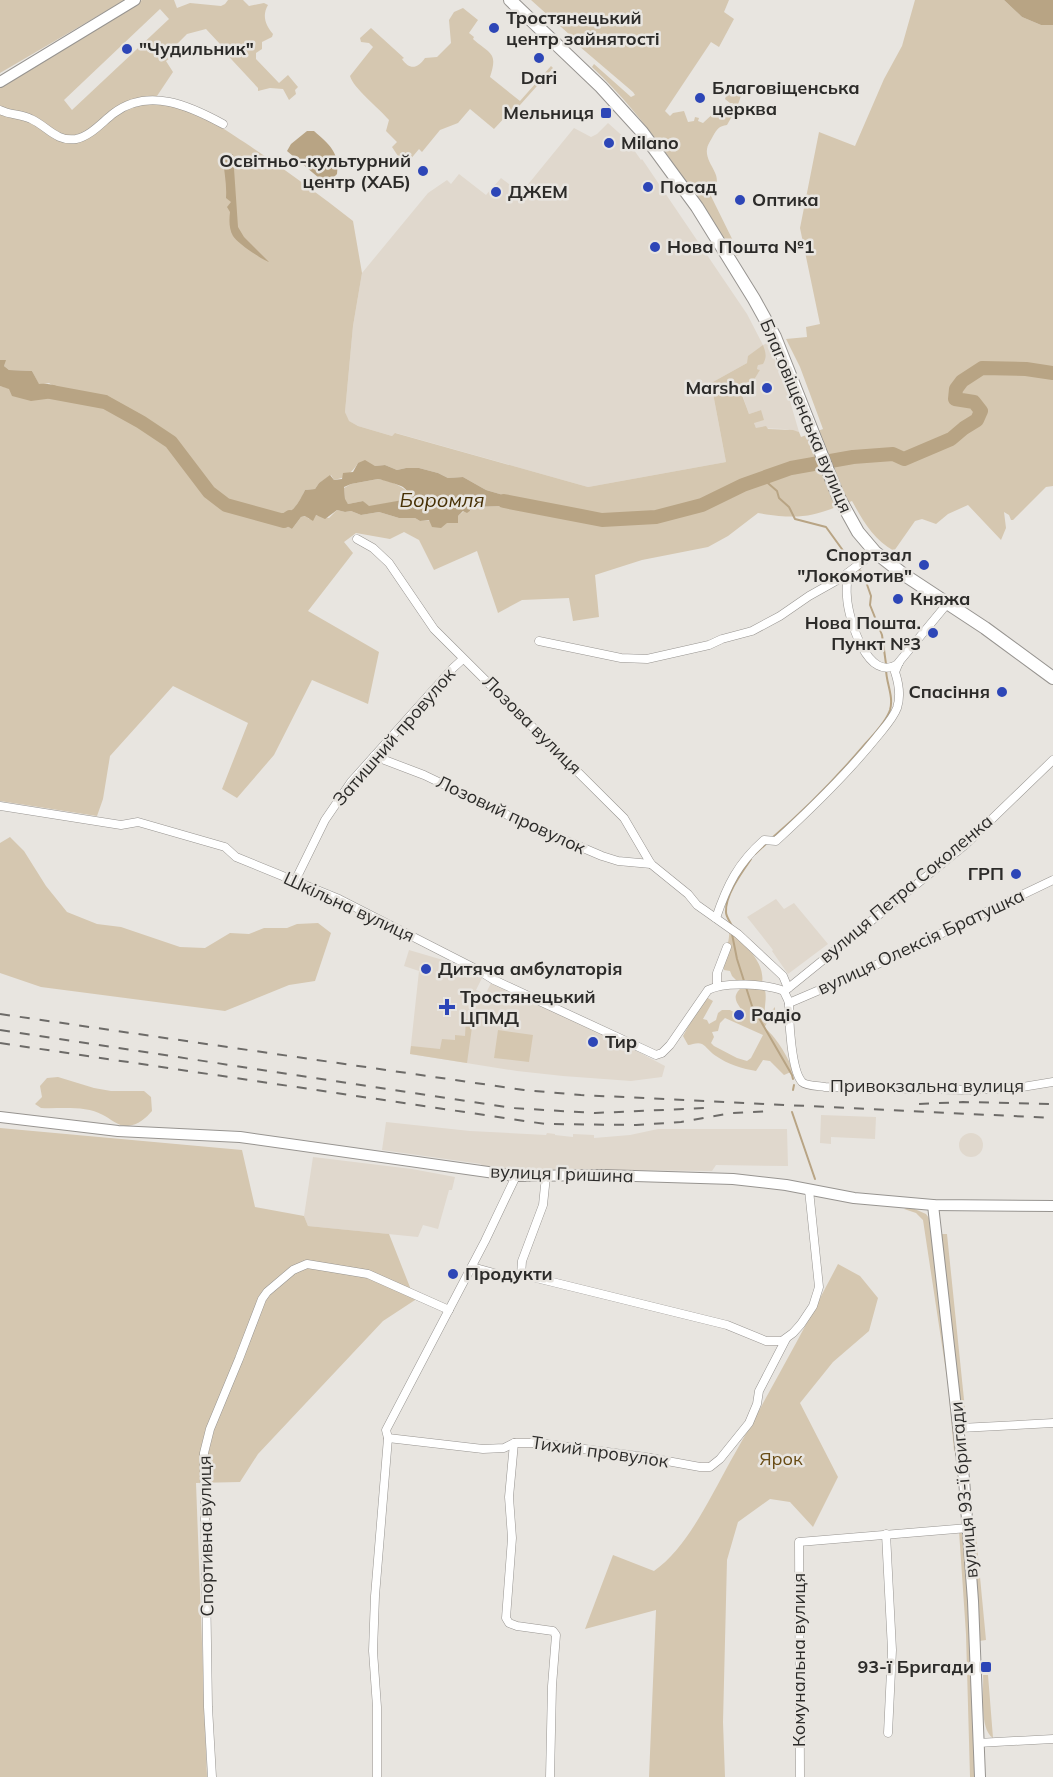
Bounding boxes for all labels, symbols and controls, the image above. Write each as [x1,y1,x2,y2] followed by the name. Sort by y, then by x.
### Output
[506,6,660,50] place label: Тростянецький центр зайнятості
[487,21,501,35] marker: Тростянецький центр зайнятості
[139,37,254,60] place label: "Чудильник"
[120,42,134,56] marker: "Чудильник"
[532,51,546,65] marker: Dari
[521,66,557,89] place label: Dari
[712,76,860,120] place label: Благовіщенська церква
[693,91,707,105] marker: Благовіщенська церква
[503,101,594,124] place label: Мельниця
[599,106,613,120] marker: Мельниця
[621,131,679,154] place label: Milano
[602,136,616,150] marker: Milano
[219,149,411,193] place label: Освітньо-культурний центр (ХАБ)
[416,164,430,178] marker: Освітньо-культурний центр (ХАБ)
[660,175,718,198] place label: Посад
[508,180,568,203] place label: ДЖЕМ
[641,180,655,194] marker: Посад
[489,185,503,199] marker: ДЖЕМ
[752,188,819,211] place label: Оптика
[733,193,747,207] marker: Оптика
[667,235,815,258] place label: Нова Пошта №1
[648,240,662,254] marker: Нова Пошта №1
[755,315,858,516] street label: Благовіщенська вулиця
[685,376,755,399] place label: Marshal
[760,381,774,395] marker: Marshal
[399,487,485,512] water label: Боромля
[797,543,912,587] place label: Спортзал "Локомотив"
[917,558,931,572] marker: Спортзал "Локомотив"
[910,587,971,610] place label: Княжа
[891,592,905,606] marker: Княжа
[805,611,921,655] place label: Нова Пошта. Пункт №3
[926,626,940,640] marker: Нова Пошта. Пункт №3
[327,663,460,810] street label: Затишний провулок
[478,670,587,779] street label: Лозова вулиця
[908,680,990,703] place label: Спасіння
[995,685,1009,699] marker: Спасіння
[433,770,590,859] street label: Лозовий провулок
[814,809,997,968] street label: вулиця Петра Соколенка
[968,862,1004,885] place label: ГРП
[280,866,418,947] street label: Шкільна вулиця
[1009,867,1023,881] marker: ГРП
[814,883,1028,1000] street label: вулиця Олексія Братушка
[438,957,622,980] place label: Дитяча амбулаторія
[419,962,433,976] marker: Дитяча амбулаторія
[460,985,596,1029] place label: Тростянецький ЦПМД
[438,998,456,1016] marker: Тростянецький ЦПМД
[751,1003,802,1026] place label: Радіо
[732,1008,746,1022] marker: Радіо
[605,1030,637,1053] place label: Тир
[586,1035,600,1049] marker: Тир
[830,1074,1024,1097] street label: Привокзальна вулиця
[490,1160,634,1187] street label: вулиця Гришина
[465,1262,553,1285] place label: Продукти
[446,1267,460,1281] marker: Продукти
[944,1401,983,1579] street label: вулиця 93-ї бригади
[530,1430,670,1473] street label: Тихий провулок
[759,1447,803,1470] park label: Ярок
[193,1455,218,1617] street label: Спортивна вулиця
[787,1573,810,1747] street label: Комунальна вулиця
[857,1655,974,1678] place label: 93-ї Бригади
[979,1660,993,1674] marker: 93-ї Бригади

